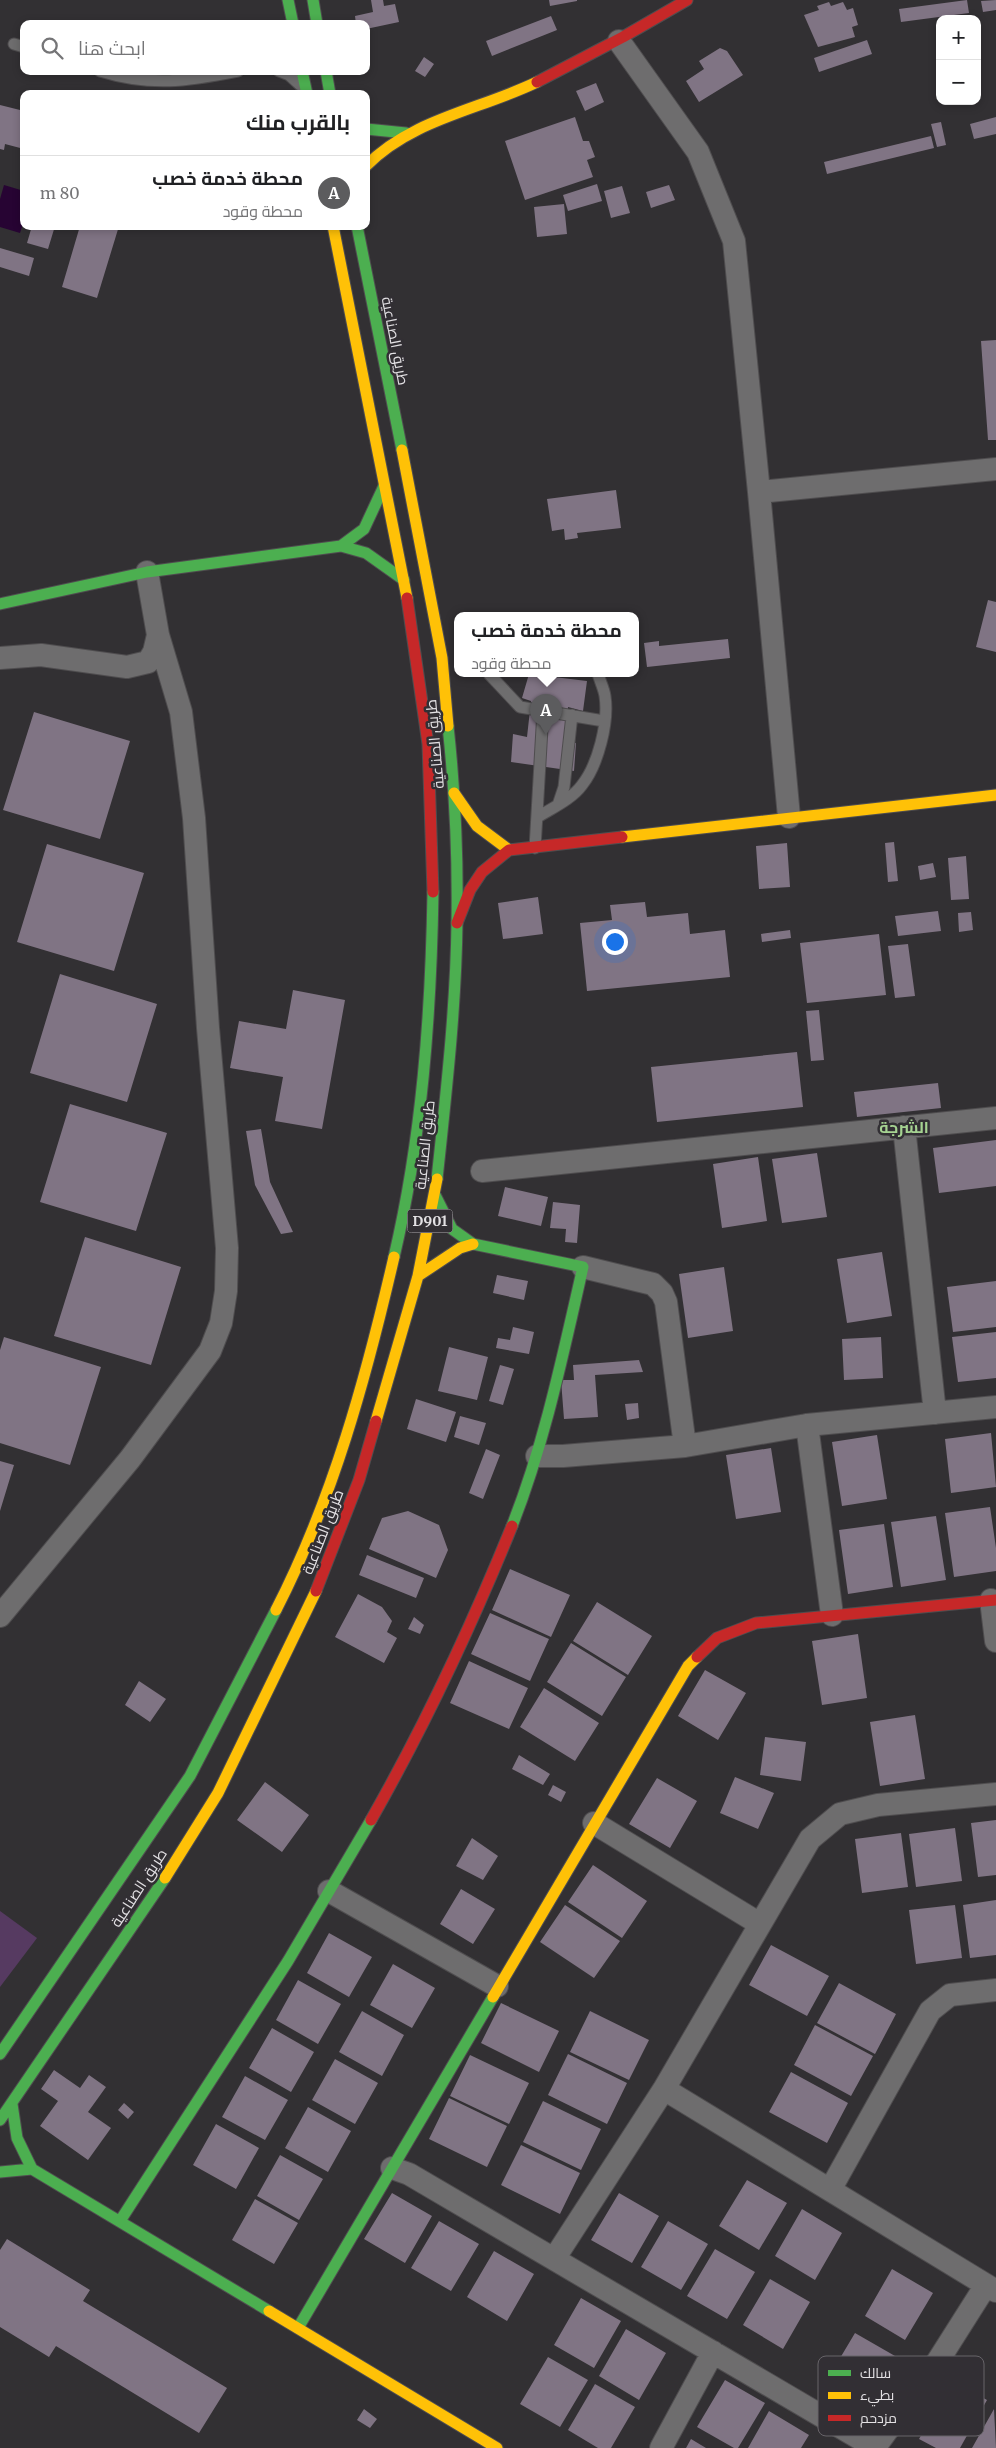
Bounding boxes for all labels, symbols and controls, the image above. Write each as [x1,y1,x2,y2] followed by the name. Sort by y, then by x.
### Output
[936,15,981,105] map controls
[936,15,981,60] button: +
[20,20,370,75] search box
[38,34,66,62] icon: search
[78,36,146,60] text: ابحث هنا
[936,60,981,105] button: −
[246,109,350,136] text: بالقرب منك
[152,166,303,190] text: محطة خدمة خصب
[40,183,80,203] text: 80 m
[328,183,340,203] text: A
[223,201,303,221] text: محطة وقود
[377,295,413,387] street label: طريق الصناعية
[454,612,639,677] popup
[471,618,622,642] text: محطة خدمة خصب
[471,653,552,673] text: محطة وقود
[530,694,562,735] pin: A
[421,699,449,789] street label: طريق الصناعية
[602,929,628,955] your location
[410,1099,440,1191] street label: طريق الصناعية
[879,1117,929,1137] district label: الشرجة
[408,1210,452,1232] road number: D901
[298,1487,348,1577] street label: طريق الصناعية
[106,1845,172,1931] street label: طريق الصناعية
[818,2356,984,2436] legend
[860,2364,891,2382] text: سالك
[860,2386,894,2407] text: بطيء
[860,2409,897,2428] text: مزدحم

